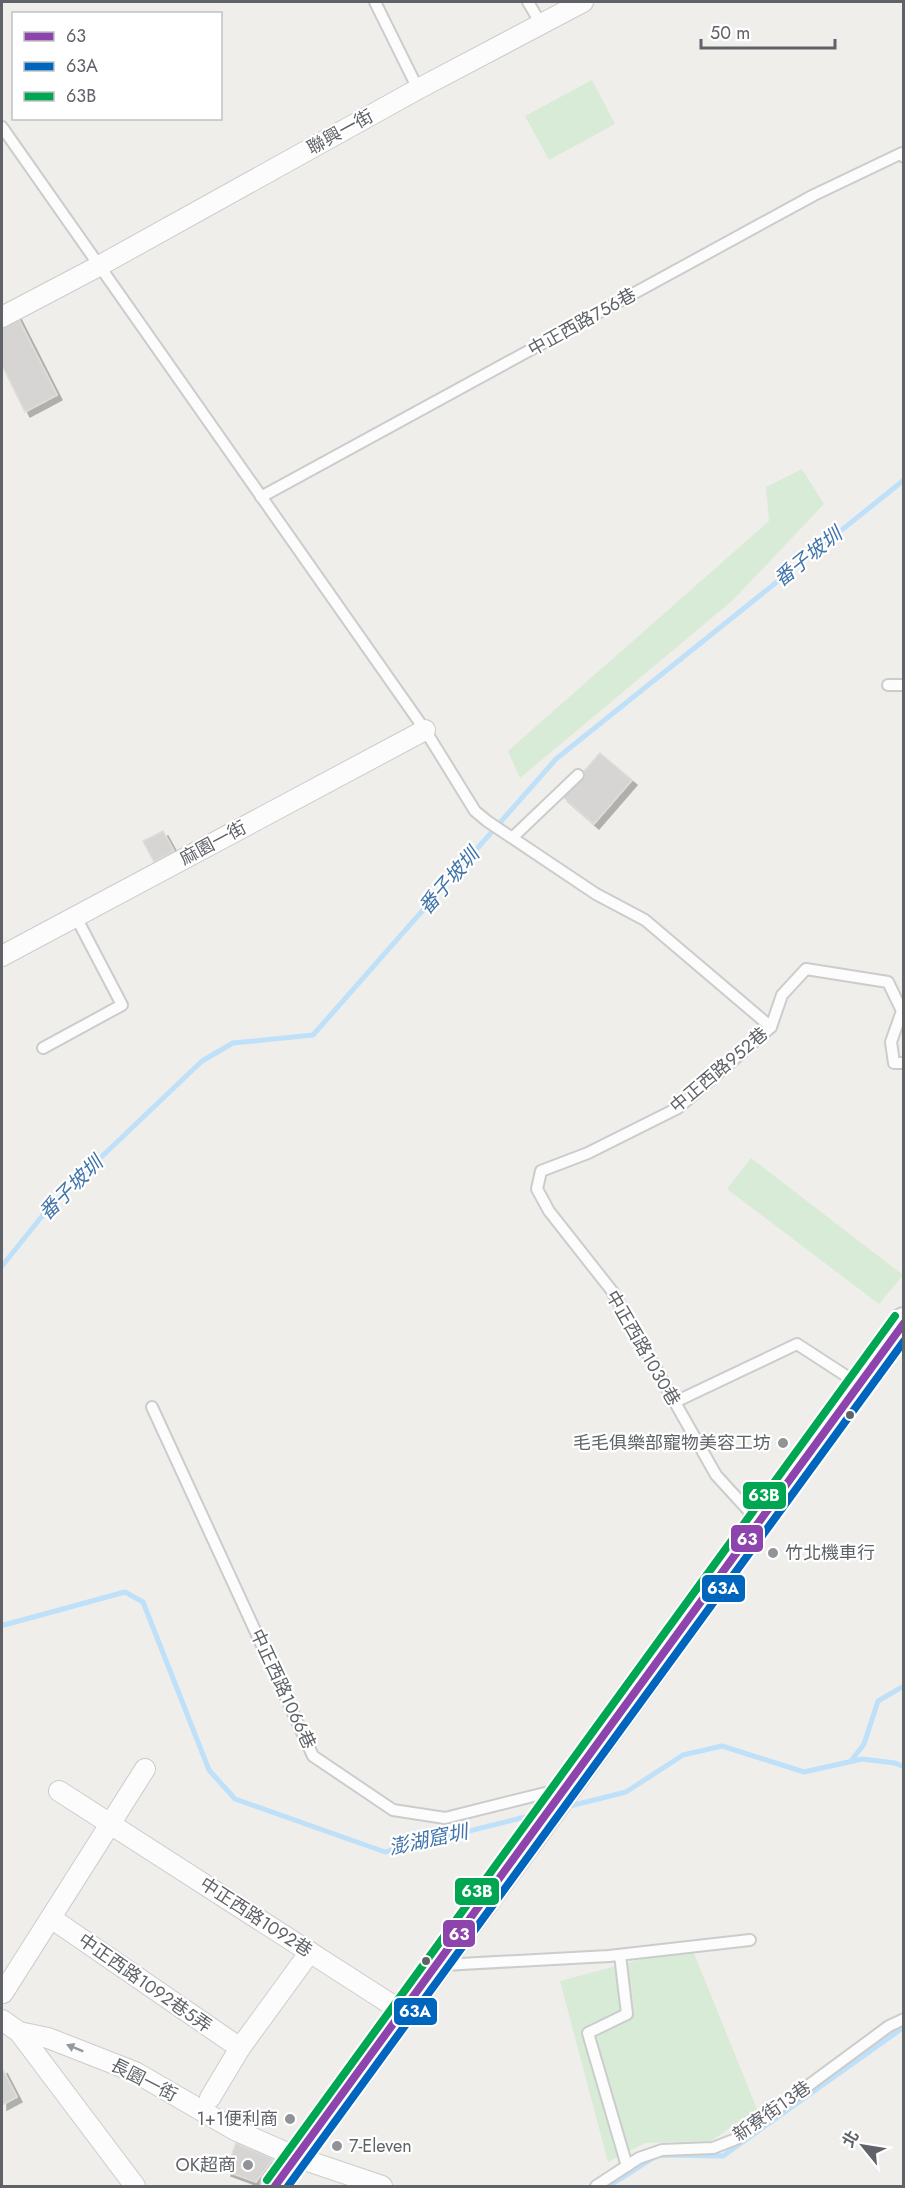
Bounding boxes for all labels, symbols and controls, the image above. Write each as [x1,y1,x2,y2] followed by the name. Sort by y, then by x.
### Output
[12,12,222,120] legend
[701,12,834,50] scale bar
[710,20,750,46] text: 50 m
[66,23,86,49] text: 63
[66,53,98,79] text: 63A
[66,83,96,109] text: 63B
[302,103,378,161] street label: 聯興一街
[523,282,641,362] street label: 中正西路756巷
[768,519,851,593] water label: 番子坡圳
[175,815,251,871] street label: 麻園一街
[412,839,488,921] water label: 番子坡圳
[664,1021,774,1119] street label: 中正西路952巷
[32,1147,112,1227] water label: 番子坡圳
[599,1285,687,1411] street label: 中正西路1030巷
[844,1409,856,1421] unlabelled marker
[573,1430,771,1456] place label: 毛毛俱樂部寵物美容工坊
[776,1436,790,1450] marker: 毛毛俱樂部寵物美容工坊
[742,1481,787,1510] line badge: 63B
[748,1484,780,1507] text: 63B
[730,1524,764,1553] line badge: 63
[737,1528,757,1551] text: 63
[785,1540,875,1566] place label: 竹北機車行
[766,1546,780,1560] marker: 竹北機車行
[701,1574,746,1603] line badge: 63A
[707,1577,739,1600] text: 63A
[244,1625,322,1753] street label: 中正西路1066巷
[386,1817,473,1862] water label: 澎湖窟圳
[195,1871,317,1963] street label: 中正西路1092巷
[454,1877,500,1906] line badge: 63B
[461,1880,493,1903] text: 63B
[442,1919,476,1948] line badge: 63
[449,1923,469,1946] text: 63
[73,1927,217,2039] street label: 中正西路1092巷5弄
[420,1955,432,1967] unlabelled marker
[393,1997,438,2026] line badge: 63A
[399,2000,431,2023] text: 63A
[65,2043,83,2053] one-way arrow
[106,2052,182,2108] street label: 長園一街
[728,2075,816,2147] street label: 新寮街13巷
[197,2106,278,2132] place label: 1+1便利商
[283,2112,297,2126] marker: 1+1便利商
[833,2116,893,2176] north arrow
[836,2126,864,2151] text: 北
[349,2133,412,2159] place label: 7-Eleven
[330,2139,344,2153] marker: 7-Eleven
[176,2152,236,2178] place label: OK超商
[241,2158,255,2172] marker: OK超商

